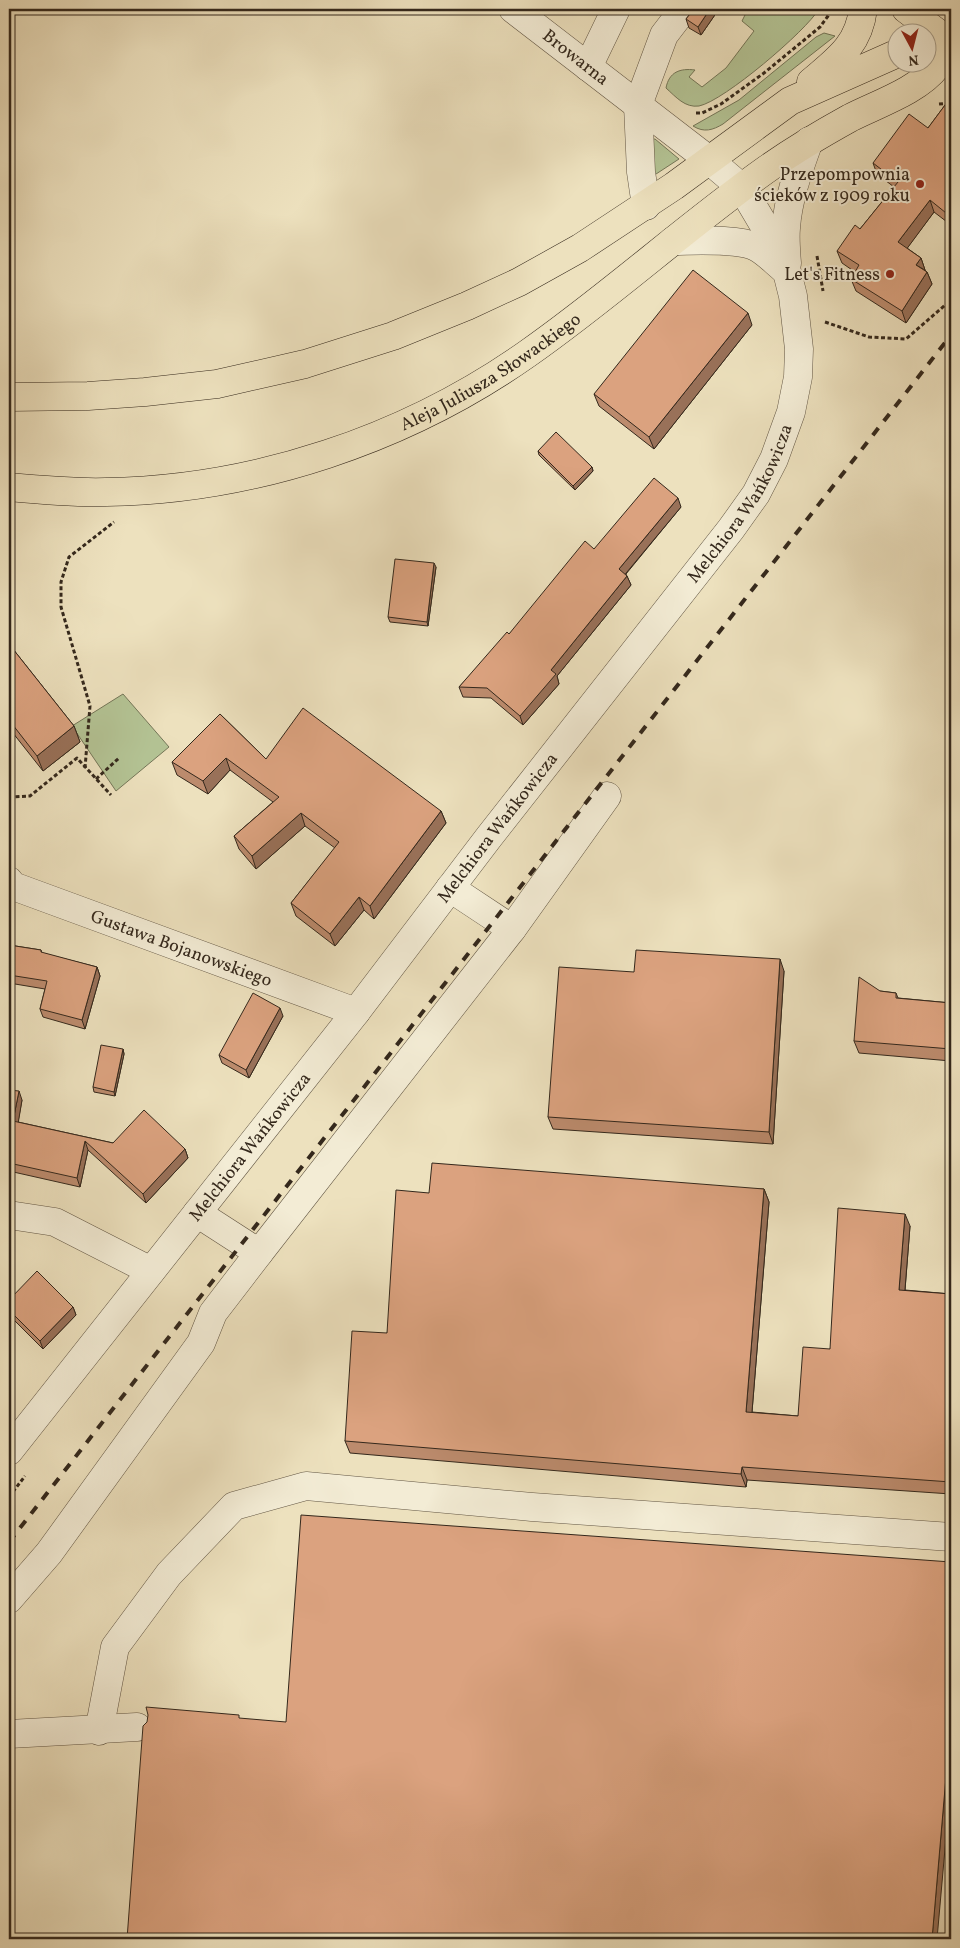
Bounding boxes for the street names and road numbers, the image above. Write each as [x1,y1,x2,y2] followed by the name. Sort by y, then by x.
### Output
[537,24,614,92] street label: Browarna
[396,308,587,438] street label: Aleja Juliusza Słowackiego
[682,421,800,589] street label: Melchiora Wańkowicza
[432,748,565,909] street label: Melchiora Wańkowicza
[87,905,275,994] street label: Gustawa Bojanowskiego
[184,1068,318,1228] street label: Melchiora Wańkowicza

